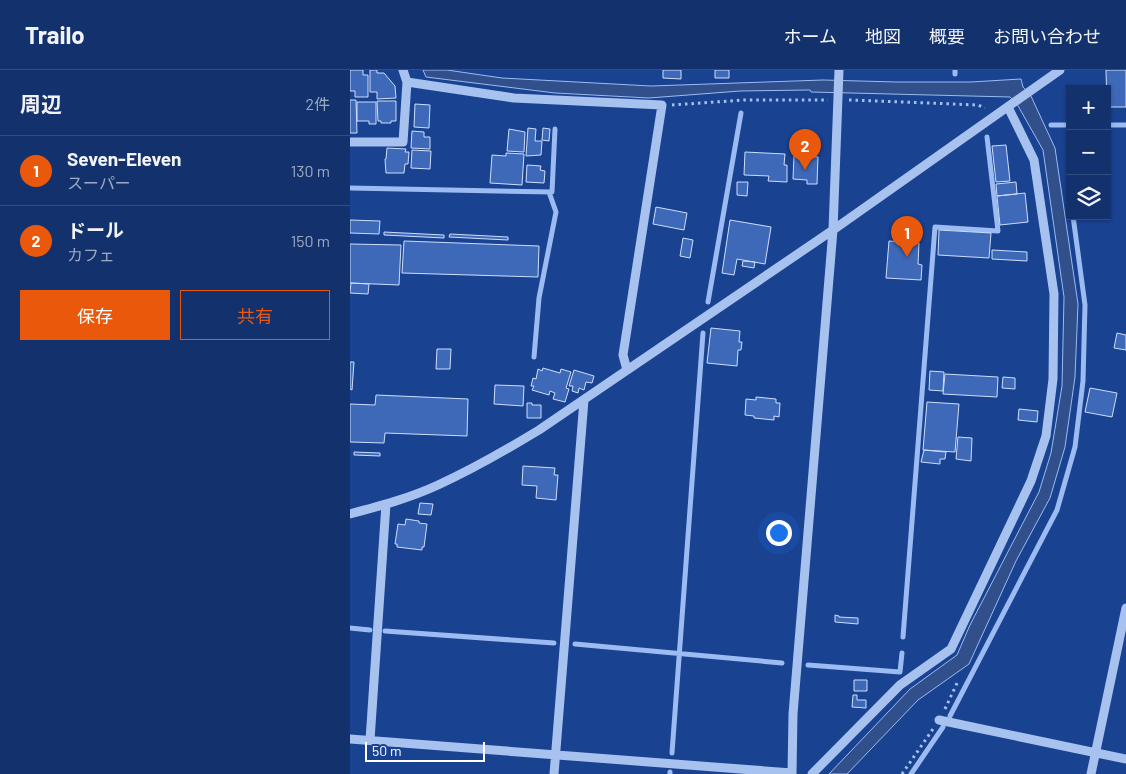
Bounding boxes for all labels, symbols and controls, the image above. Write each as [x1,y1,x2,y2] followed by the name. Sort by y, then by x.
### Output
[25,20,85,49] text: Trailo
[784,25,837,47] text: ホーム
[865,25,901,47] text: 地図
[929,25,965,47] text: 概要
[993,25,1101,47] text: お問い合わせ
[1066,85,1111,220] map controls
[1066,85,1111,130] button: +
[20,91,62,116] text: 周辺
[305,94,330,113] text: 2件
[789,129,821,170] pin: 2
[1066,130,1111,175] button: −
[67,147,181,170] text: Seven-Eleven
[33,161,39,180] text: 1
[291,161,330,180] text: 130 m
[67,173,131,192] text: スーパー
[1066,175,1111,220] button: layers
[891,216,923,257] pin: 1
[67,218,124,241] text: ドール
[32,231,40,250] text: 2
[291,231,330,250] text: 150 m
[67,245,115,264] text: カフェ
[20,290,170,340] button: 保存
[180,290,330,340] button: 共有
[766,520,792,546] your location
[365,739,485,762] scale bar
[372,742,401,759] text: 50 m

